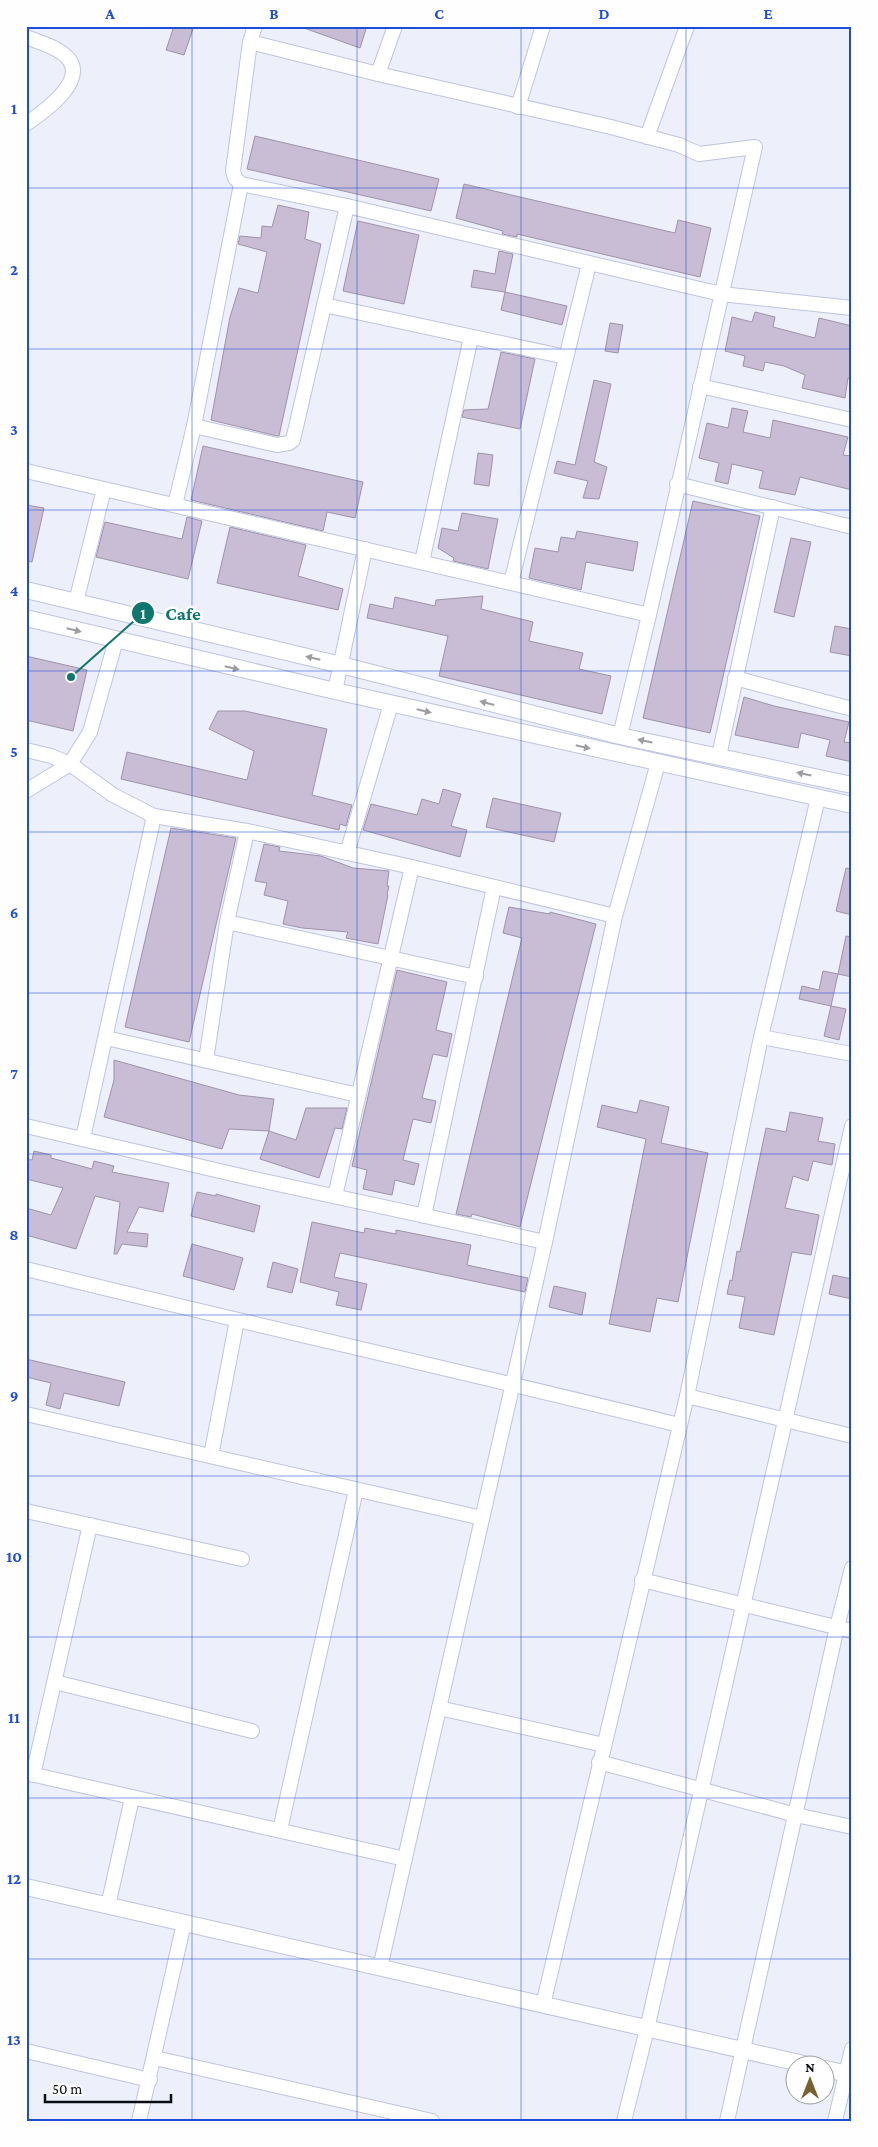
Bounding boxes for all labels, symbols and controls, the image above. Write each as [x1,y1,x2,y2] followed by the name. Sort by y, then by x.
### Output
[104,5,115,22] text: A
[269,5,279,22] text: B
[434,5,444,22] text: C
[598,5,610,22] text: D
[763,5,773,22] text: E
[11,100,17,117] text: 1
[10,261,18,278] text: 2
[10,421,18,438] text: 3
[10,582,19,599] text: 4
[131,596,211,630] callout: Cafe
[165,603,201,624] text: Cafe
[140,606,146,622] text: 1
[66,626,81,634] one-way arrow
[305,654,320,662] one-way arrow
[224,664,239,672] one-way arrow
[479,699,495,707] one-way arrow
[417,707,432,715] one-way arrow
[638,737,653,745] one-way arrow
[10,743,18,760] text: 5
[575,743,590,751] one-way arrow
[796,770,812,778] one-way arrow
[10,904,18,921] text: 6
[10,1065,18,1082] text: 7
[9,1226,19,1243] text: 8
[10,1387,18,1404] text: 9
[6,1548,22,1565] text: 10
[8,1709,20,1726] text: 11
[7,1870,21,1887] text: 12
[7,2031,21,2048] text: 13
[786,2054,836,2104] north arrow
[805,2059,815,2075] text: N
[45,2072,171,2104] scale bar
[52,2081,82,2097] text: 50 m

